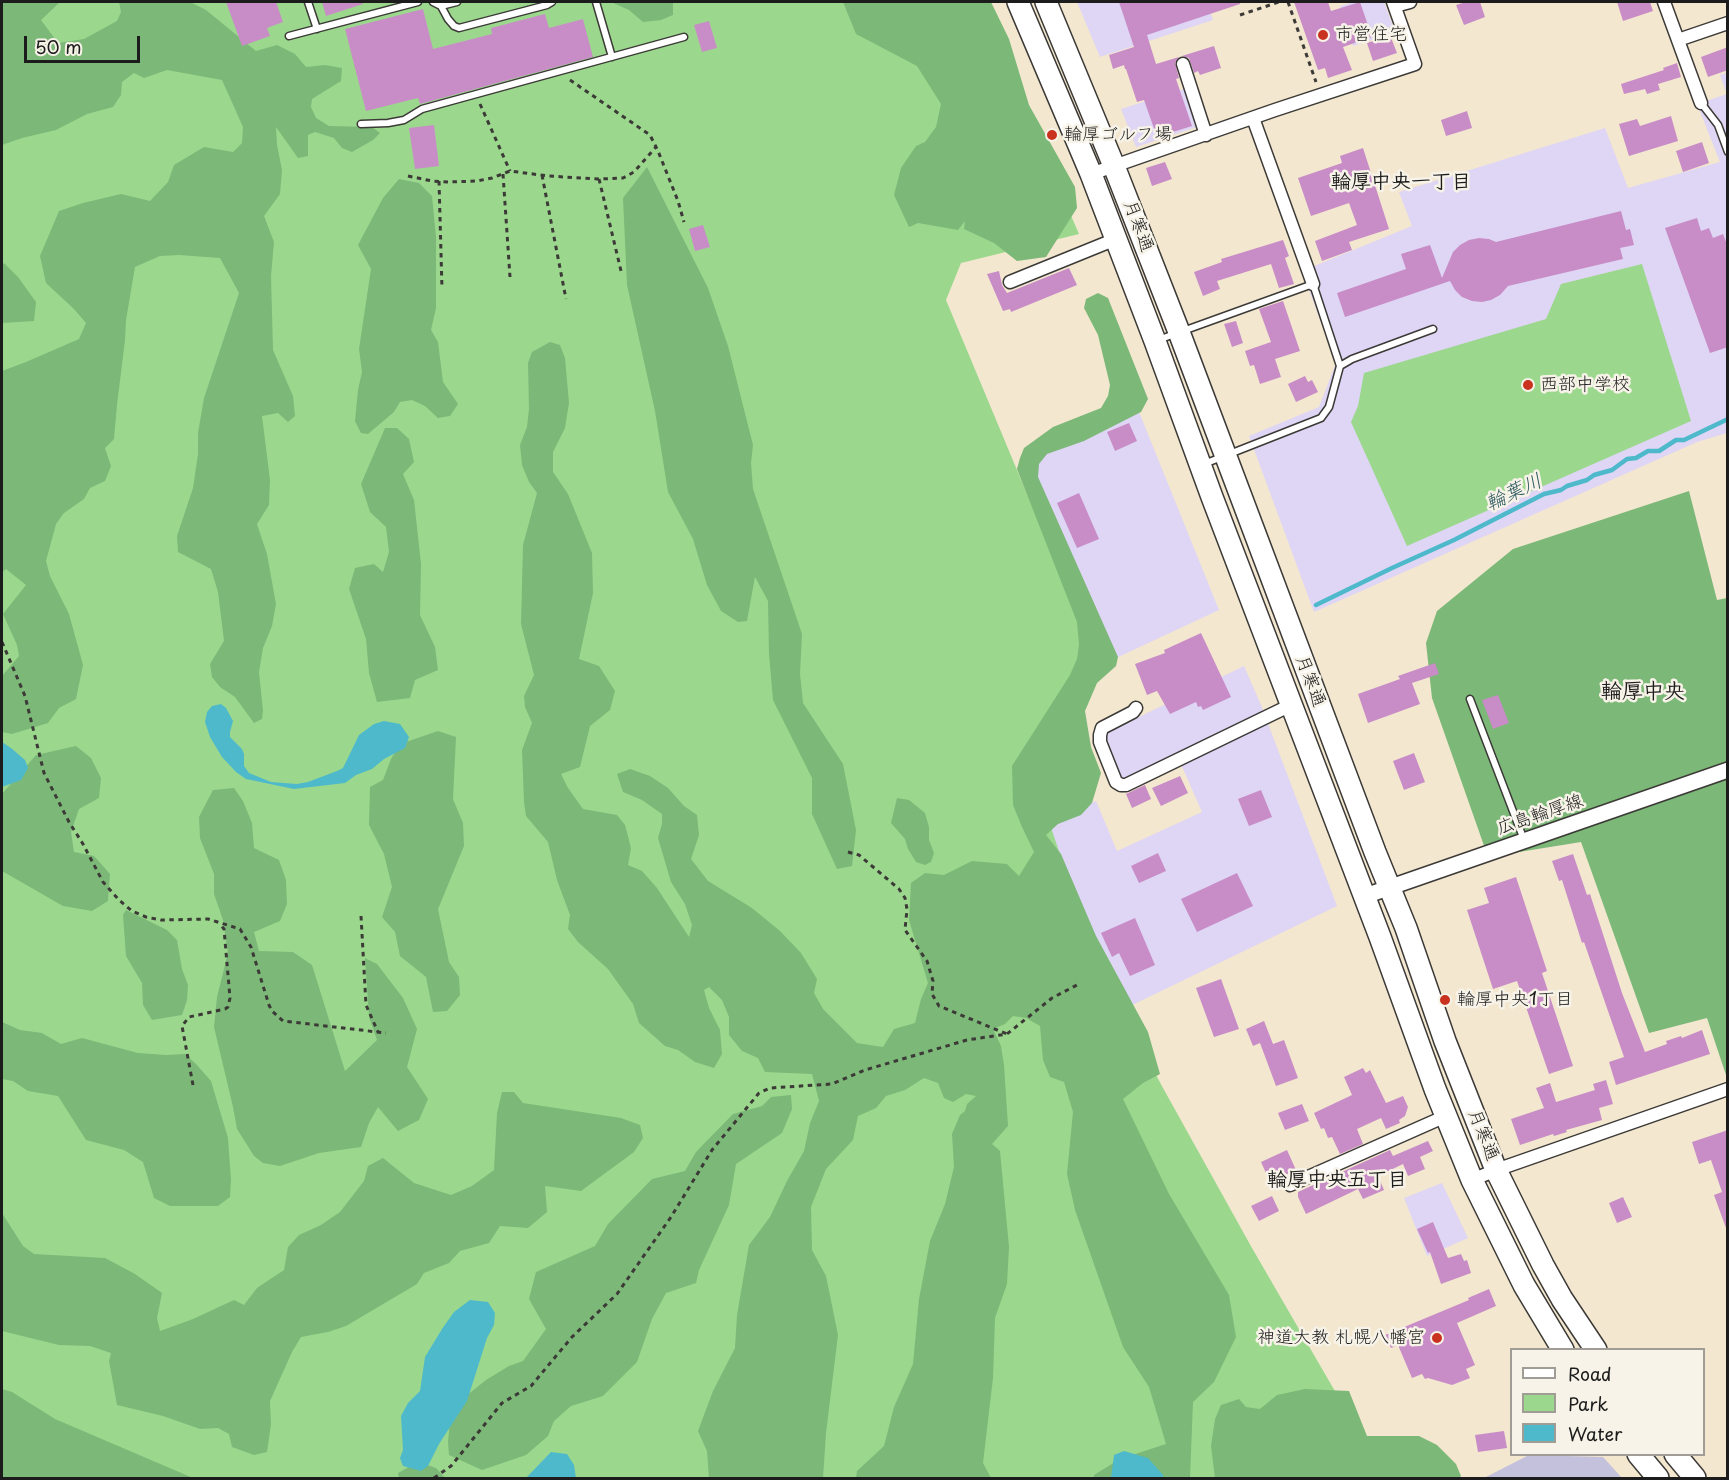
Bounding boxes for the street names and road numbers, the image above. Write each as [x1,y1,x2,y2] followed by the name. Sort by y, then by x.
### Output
[1118,197,1158,255] street label: 月寒通
[1290,652,1330,710] street label: 月寒通
[1494,790,1586,840] street label: 広島輪厚線
[1463,1106,1503,1164] street label: 月寒通

